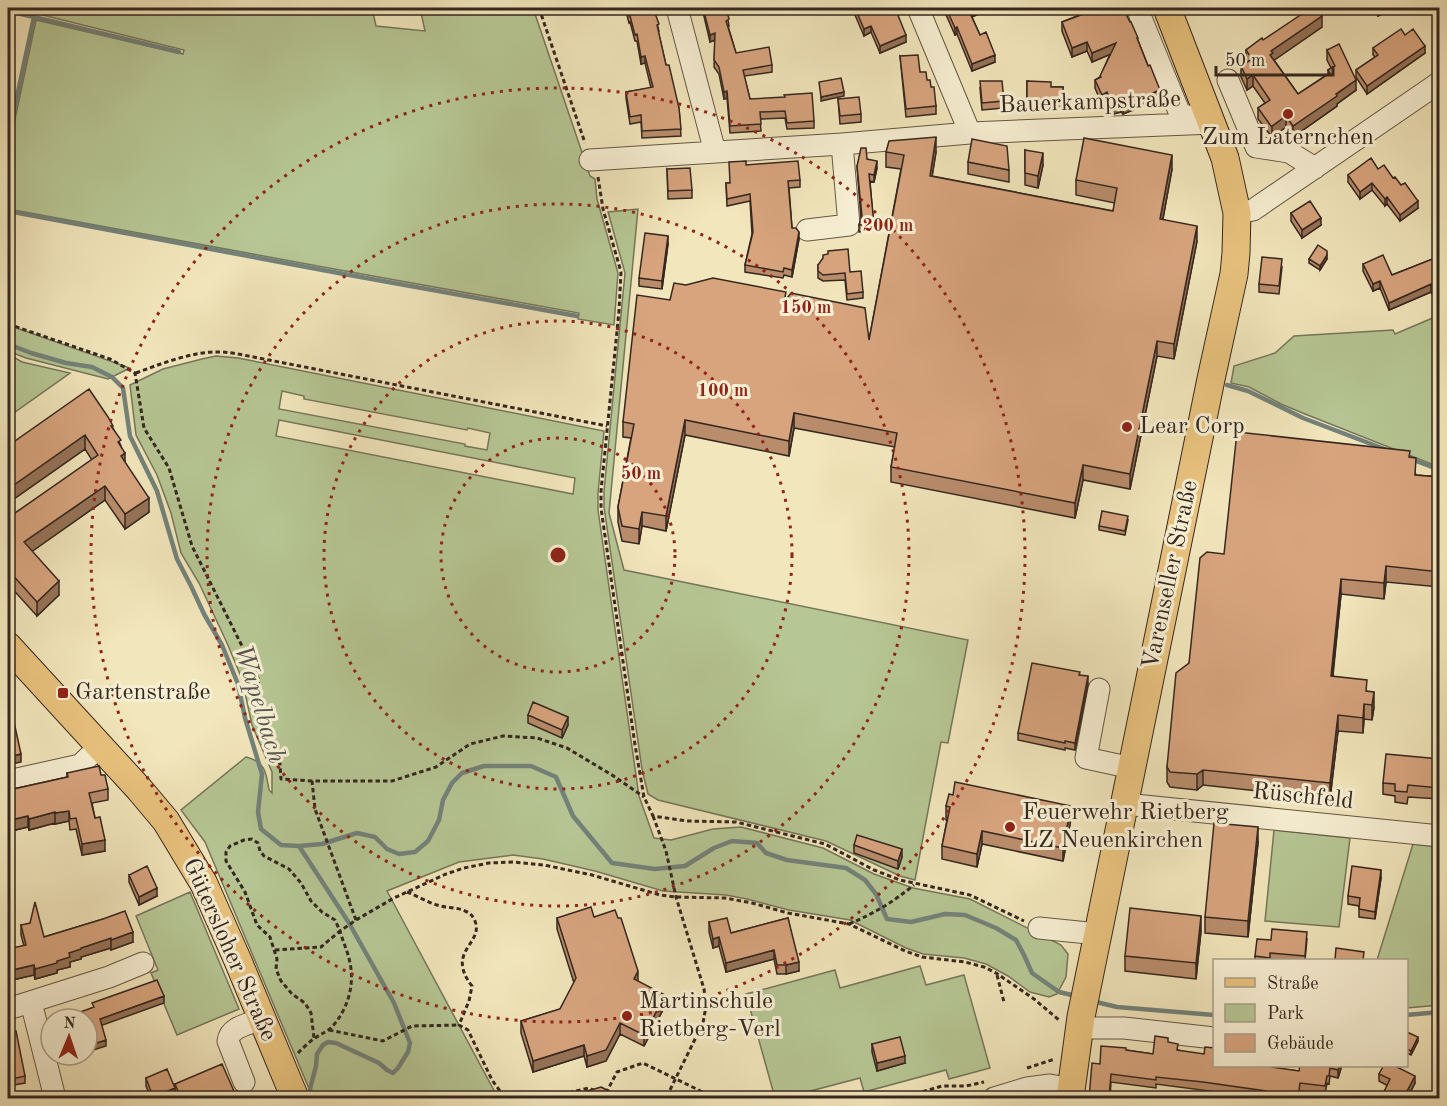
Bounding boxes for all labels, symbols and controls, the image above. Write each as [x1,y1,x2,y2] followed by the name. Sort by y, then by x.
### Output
[1216,39,1333,77] scale bar
[1225,52,1265,70] text: 50 m
[999,88,1181,118] street label: Bauerkampstraße
[1281,107,1295,121] marker: Zum Laternchen
[1202,126,1374,150] place label: Zum Laternchen
[863,217,913,235] text: 200 m
[781,299,831,317] text: 150 m
[698,382,748,400] text: 100 m
[1139,415,1245,439] place label: Lear Corp
[1120,420,1134,434] marker: Lear Corp
[621,465,661,483] text: 50 m
[1139,478,1203,672] street label: Varenseller Straße
[548,545,568,565] centre of rings
[229,641,289,767] water label: Wapelbach
[75,681,211,705] place label: Gartenstraße
[56,686,70,700] marker: Gartenstraße
[1251,780,1355,814] street label: Rüschfeld
[1022,801,1229,853] place label: Feuerwehr Rietberg LZ Neuenkirchen
[1003,820,1017,834] marker: Feuerwehr Rietberg LZ Neuenkirchen
[178,855,280,1045] street label: Gütersloher Straße
[1213,959,1408,1067] legend
[1267,975,1318,993] text: Straße
[639,990,781,1042] place label: Martinschule Rietberg-Verl
[1267,1005,1304,1023] text: Park
[39,1007,99,1067] north arrow
[620,1009,634,1023] marker: Martinschule Rietberg-Verl
[63,1016,77,1032] text: N
[1267,1035,1334,1053] text: Gebäude

